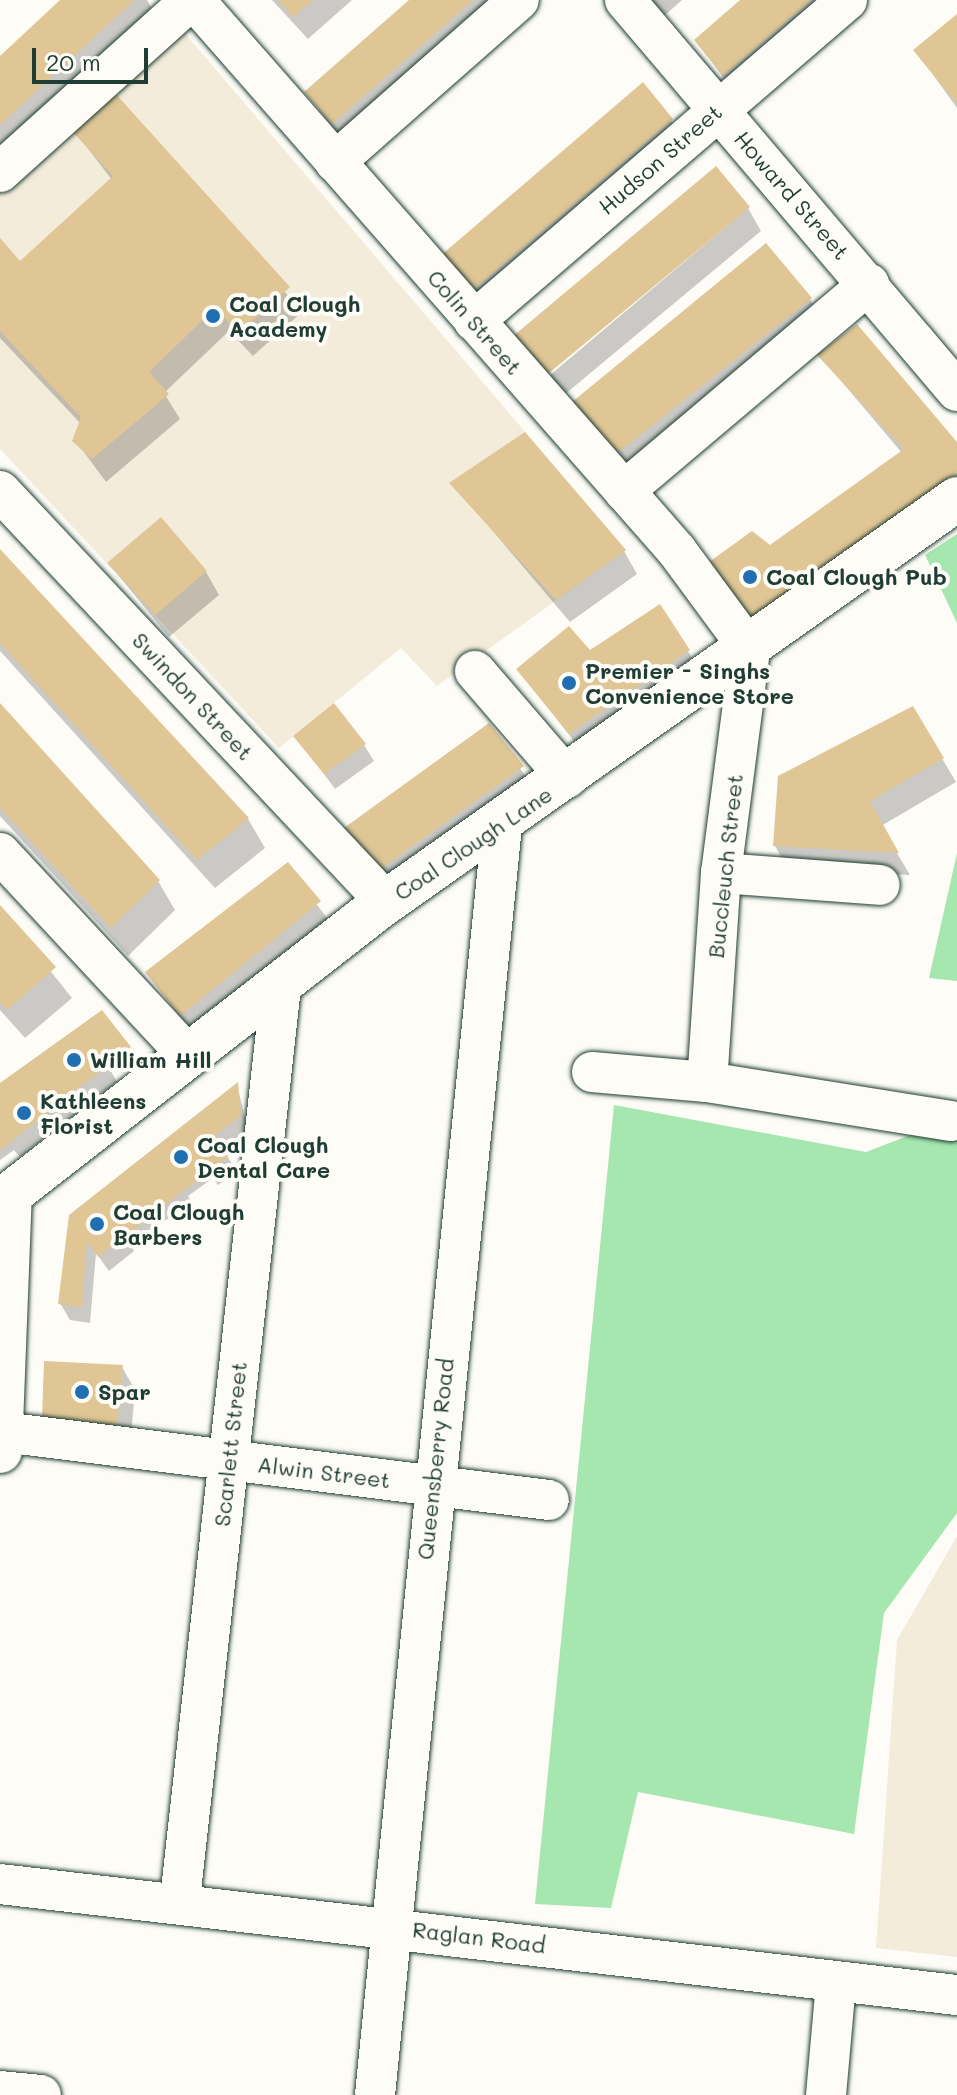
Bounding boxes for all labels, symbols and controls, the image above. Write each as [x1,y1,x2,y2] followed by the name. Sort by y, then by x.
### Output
[36,32,152,82] scale bar
[46,46,101,77] text: 20 m
[593,98,727,220] street label: Hudson Street
[729,125,855,265] street label: Howard Street
[422,264,528,380] street label: Colin Street
[229,290,360,342] place label: Coal Clough Academy
[204,307,222,325] marker: Coal Clough Academy
[766,564,947,590] place label: Coal Clough Pub
[741,568,759,586] marker: Coal Clough Pub
[127,627,259,765] street label: Swindon Street
[585,657,794,708] place label: Premier - Singhs Convenience Store
[560,674,578,692] marker: Premier - Singhs Convenience Store
[702,773,748,959] street label: Buccleuch Street
[389,780,557,906] street label: Coal Clough Lane
[90,1047,211,1073] place label: William Hill
[65,1051,83,1069] marker: William Hill
[40,1087,146,1138] place label: Kathleens Florist
[15,1104,33,1122] marker: Kathleens Florist
[197,1131,330,1182] place label: Coal Clough Dental Care
[172,1148,190,1166] marker: Coal Clough Dental Care
[113,1198,244,1250] place label: Coal Clough Barbers
[88,1215,106,1233] marker: Coal Clough Barbers
[411,1357,459,1561] street label: Queensberry Road
[208,1360,252,1528] street label: Scarlett Street
[98,1379,151,1405] place label: Spar
[73,1383,91,1401] marker: Spar
[256,1451,392,1493] street label: Alwin Street
[411,1916,547,1958] street label: Raglan Road

